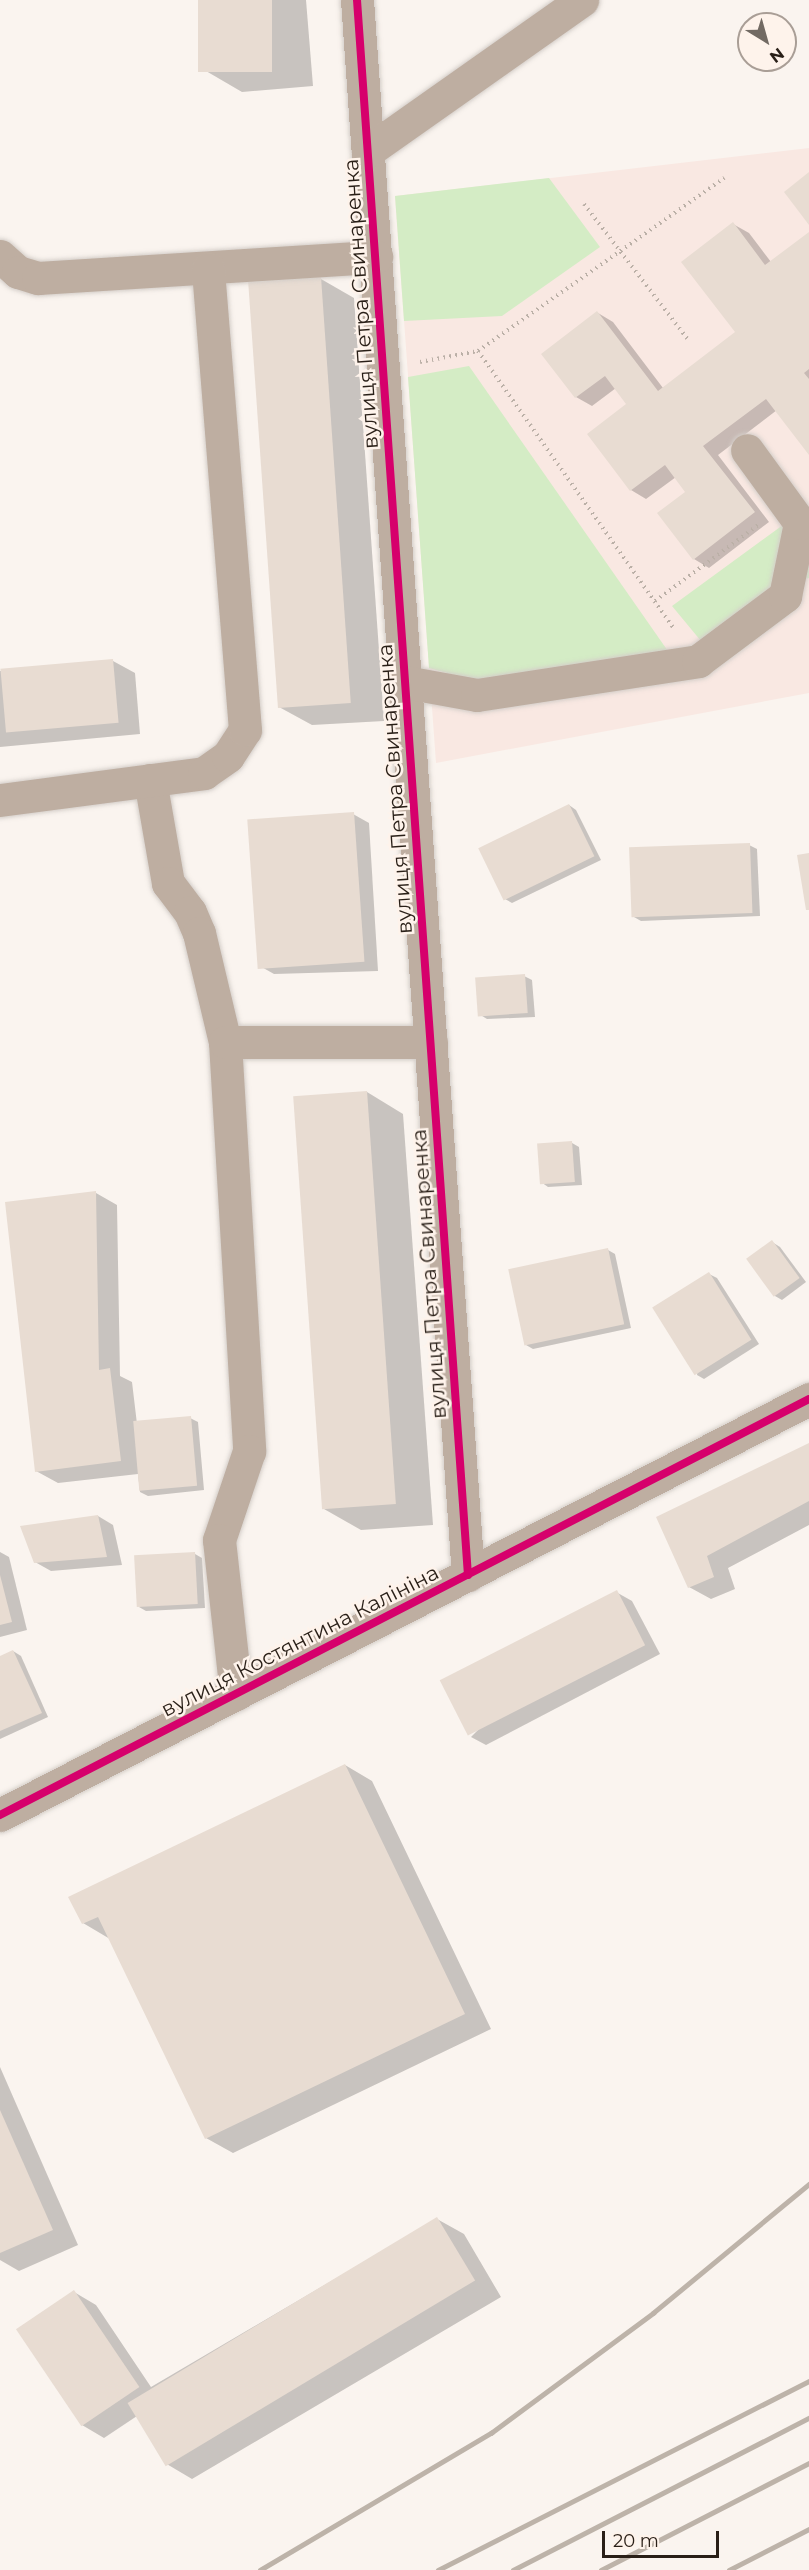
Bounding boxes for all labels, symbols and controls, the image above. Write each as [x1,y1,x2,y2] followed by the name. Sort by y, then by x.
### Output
[737,12,797,72] north arrow
[766,44,788,67] text: N
[338,158,384,450] street label: вулиця Петра Свинаренка
[372,643,418,935] street label: вулиця Петра Свинаренка
[406,1128,452,1420] street label: вулиця Петра Свинаренка
[157,1560,443,1722] street label: вулиця Костянтина Калініна
[605,2519,722,2557] scale bar
[613,2530,659,2552] text: 20 m

